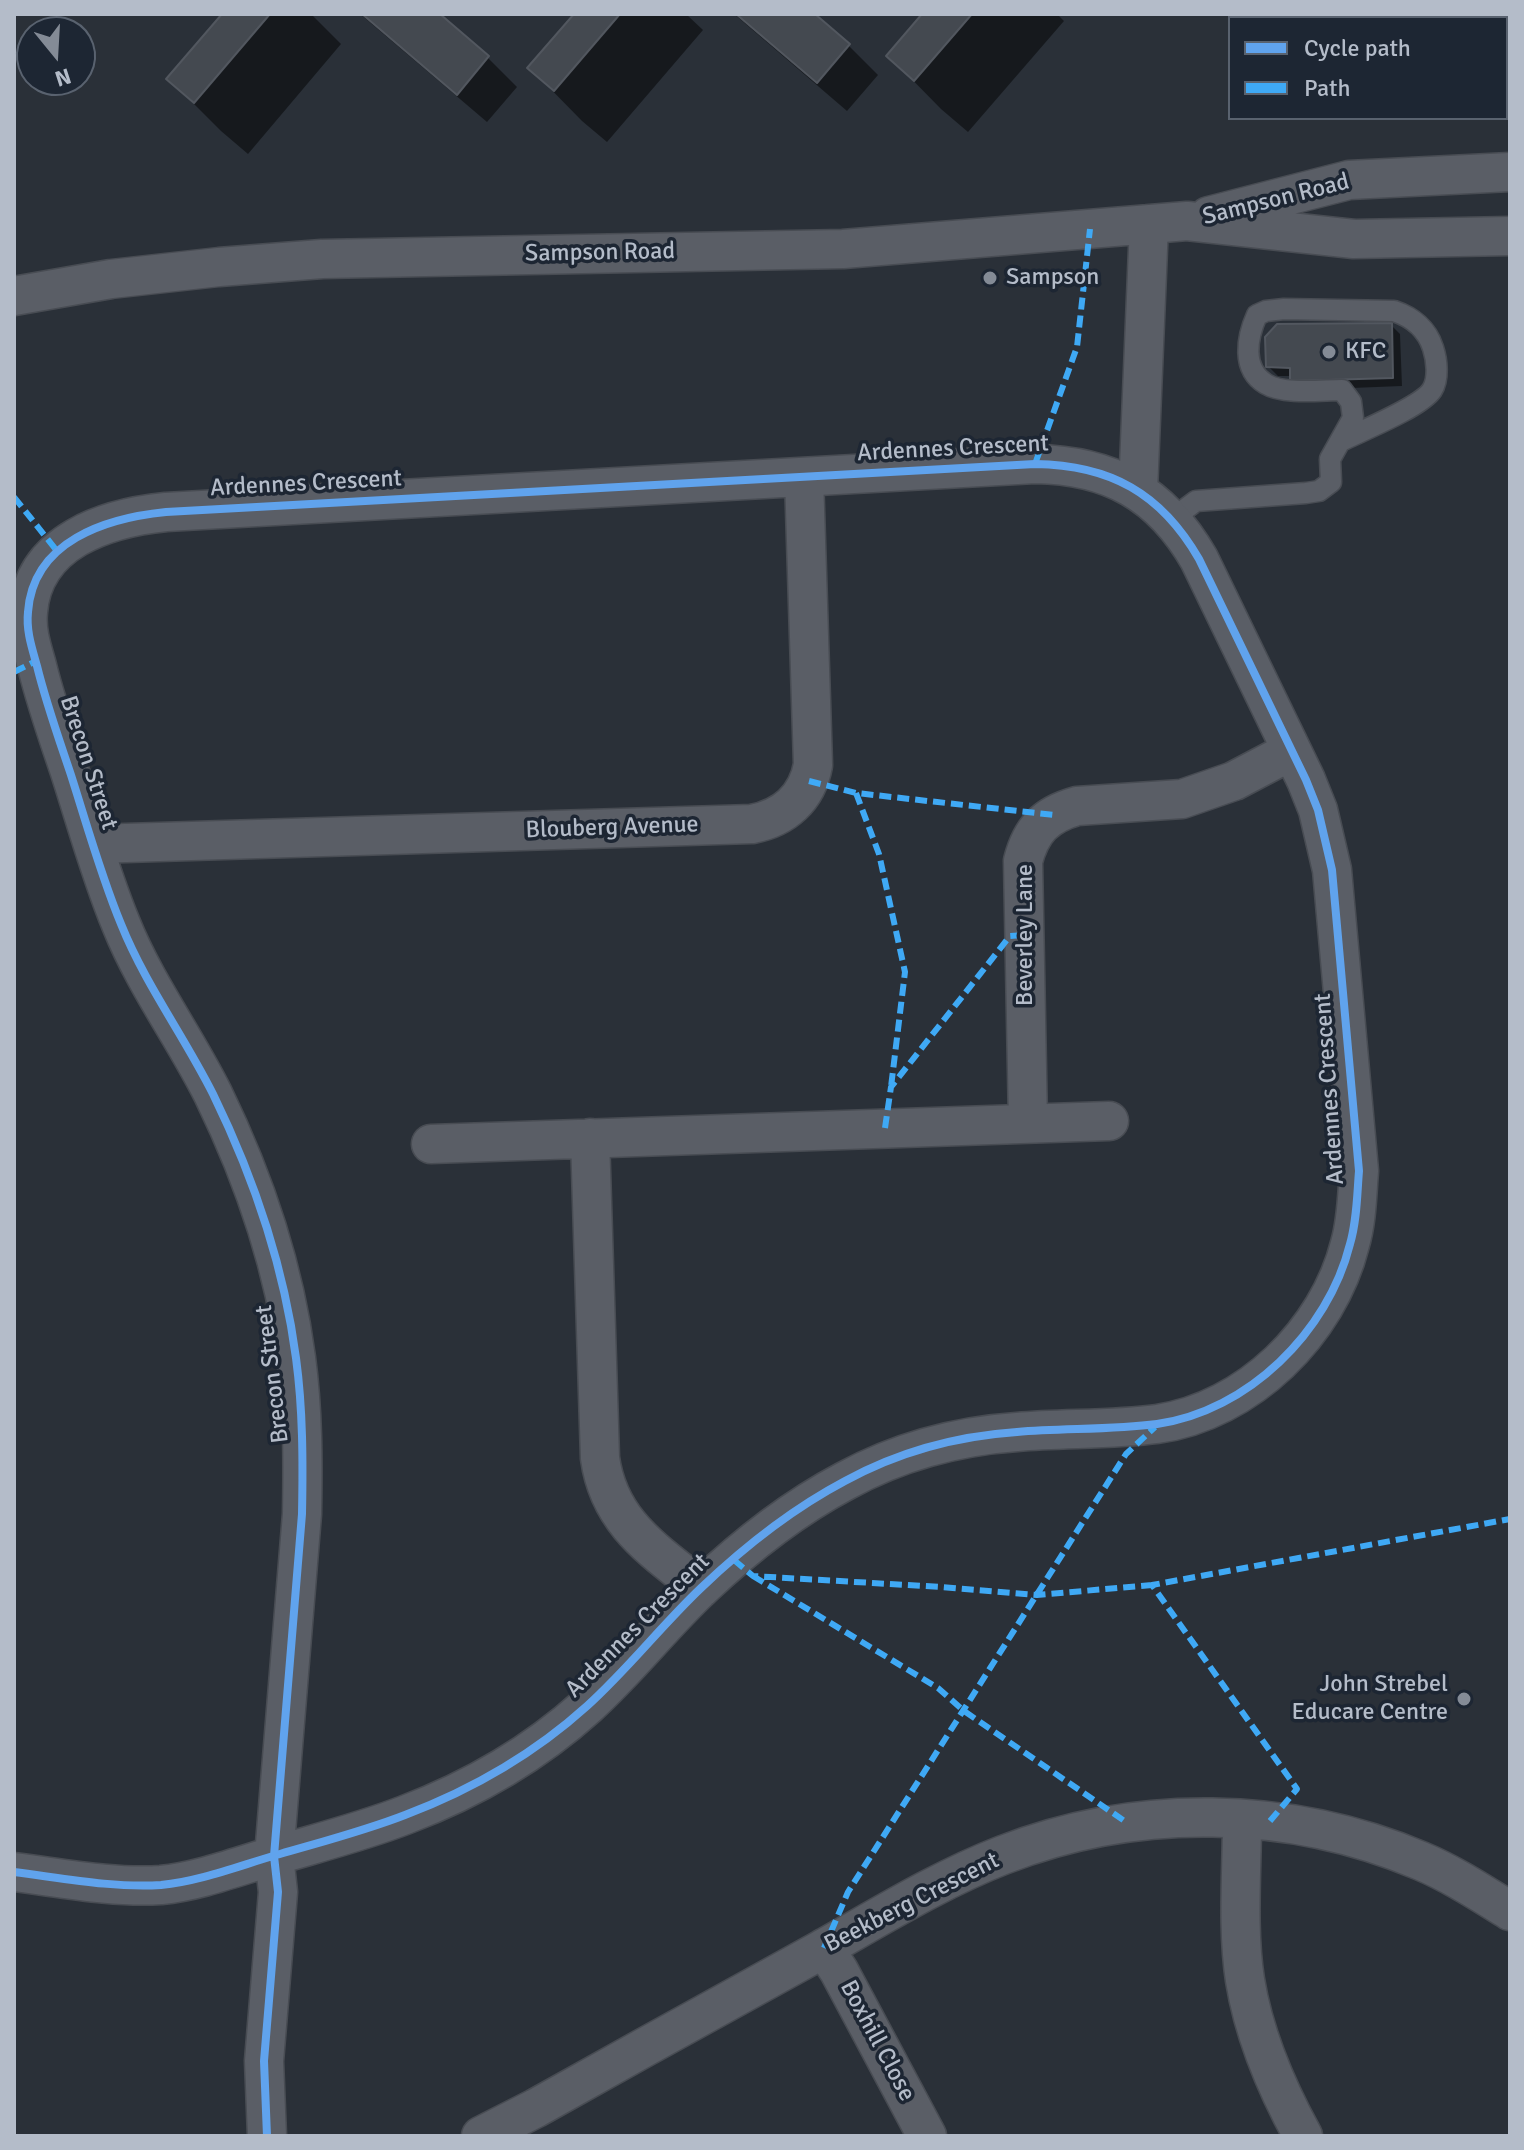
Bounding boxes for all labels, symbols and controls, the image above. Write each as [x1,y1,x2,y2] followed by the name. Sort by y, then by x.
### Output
[16,16,96,96] north arrow
[1228,16,1508,120] legend
[1304,33,1411,63] text: Cycle path
[51,62,74,93] text: N
[1304,73,1350,103] text: Path
[1200,168,1352,232] street label: Sampson Road
[525,237,675,269] street label: Sampson Road
[1006,264,1099,292] place label: Sampson
[981,269,999,287] marker: Sampson
[1345,338,1386,366] place label: KFC
[1320,343,1338,361] marker: KFC
[856,430,1050,468] street label: Ardennes Crescent
[209,465,403,503] street label: Ardennes Crescent
[53,692,123,834] street label: Brecon Street
[525,811,699,845] street label: Blouberg Avenue
[1012,864,1040,1006] street label: Beverley Lane
[1309,992,1351,1186] street label: Ardennes Crescent
[250,1303,296,1445] street label: Brecon Street
[560,1548,716,1704] street label: Ardennes Crescent
[1292,1671,1448,1727] place label: John Strebel Educare Centre
[1455,1690,1473,1708] marker: John Strebel Educare Centre
[820,1847,1004,1959] street label: Beekberg Crescent
[833,1976,921,2106] street label: Boxhill Close

